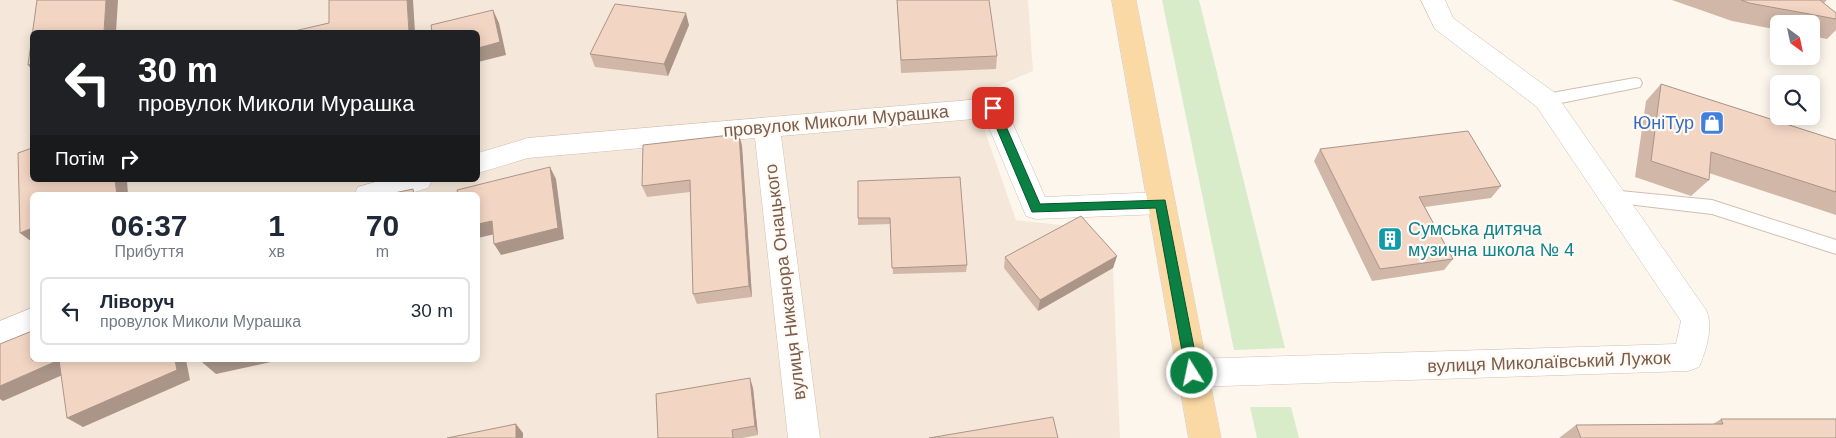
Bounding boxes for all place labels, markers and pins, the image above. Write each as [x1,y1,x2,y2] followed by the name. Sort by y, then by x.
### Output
[972,87,1014,129] pin
[1699,110,1725,136] shop icon: ЮніТур
[1633,113,1694,133] place label: ЮніТур
[1408,219,1574,260] place label: Сумська дитяча музична школа № 4
[1377,226,1403,252] building icon: Сумська дитяча музична школа № 4

